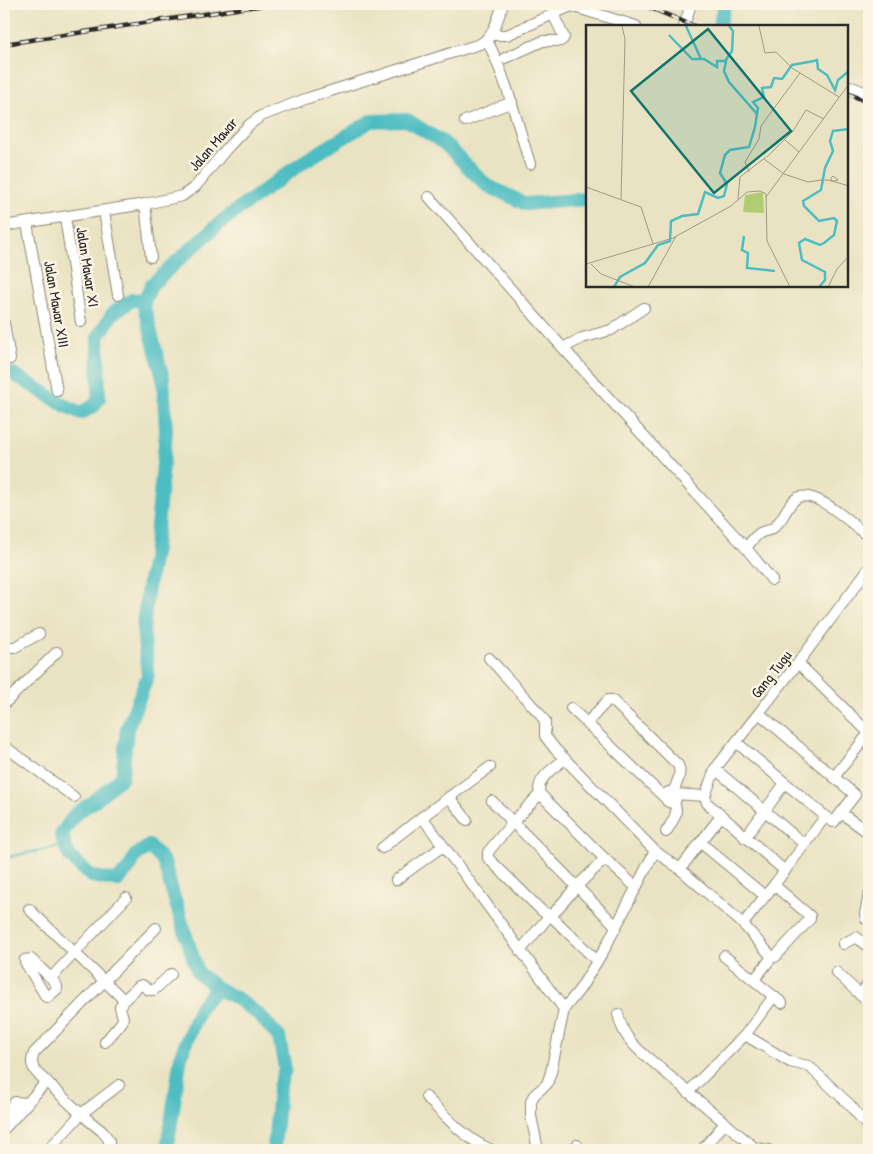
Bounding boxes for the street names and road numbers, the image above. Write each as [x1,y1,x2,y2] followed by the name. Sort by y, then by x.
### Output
[184,112,242,175] street label: Jalan Mawar
[71,225,105,309] street label: Jalan Mawar XI
[39,259,75,349] street label: Jalan Mawar XIII
[746,646,796,702] street label: Gang Tugu

